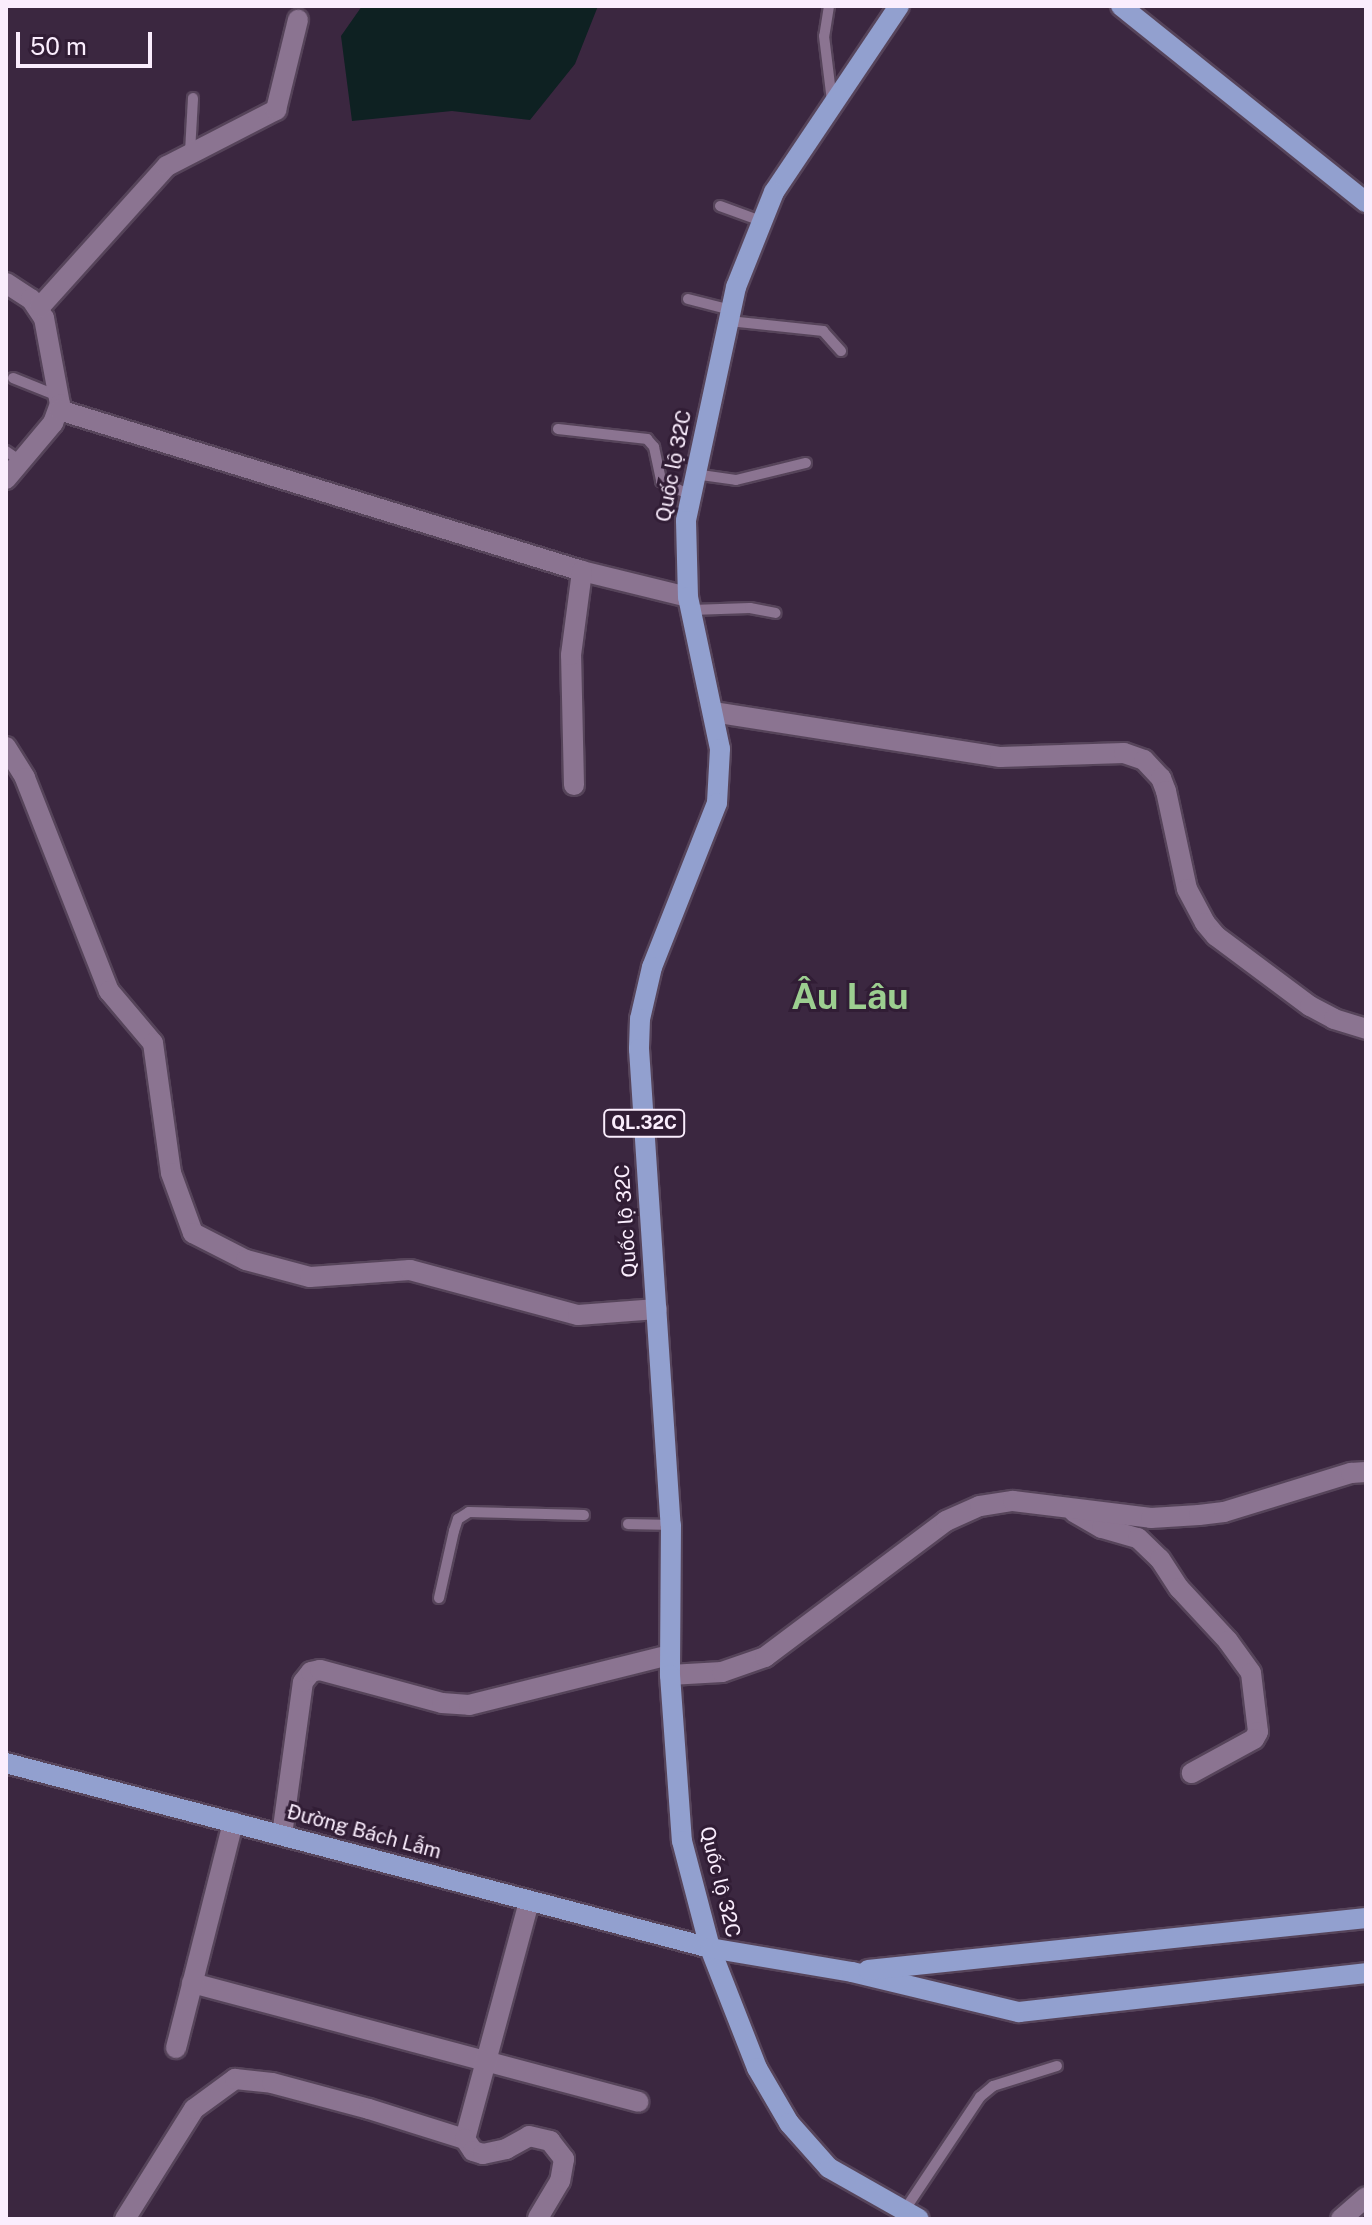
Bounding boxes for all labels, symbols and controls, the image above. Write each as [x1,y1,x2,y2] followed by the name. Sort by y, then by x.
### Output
[20,16,156,66] scale bar
[30,32,87,60] text: 50 m
[651,408,697,524] street label: Quốc lộ 32C
[791,975,909,1019] district label: Âu Lâu
[602,1109,686,1137] road number: QL.32C
[610,1163,642,1279] street label: Quốc lộ 32C
[284,1800,444,1864] street label: Đường Bách Lẫm
[695,1824,745,1940] street label: Quốc lộ 32C

